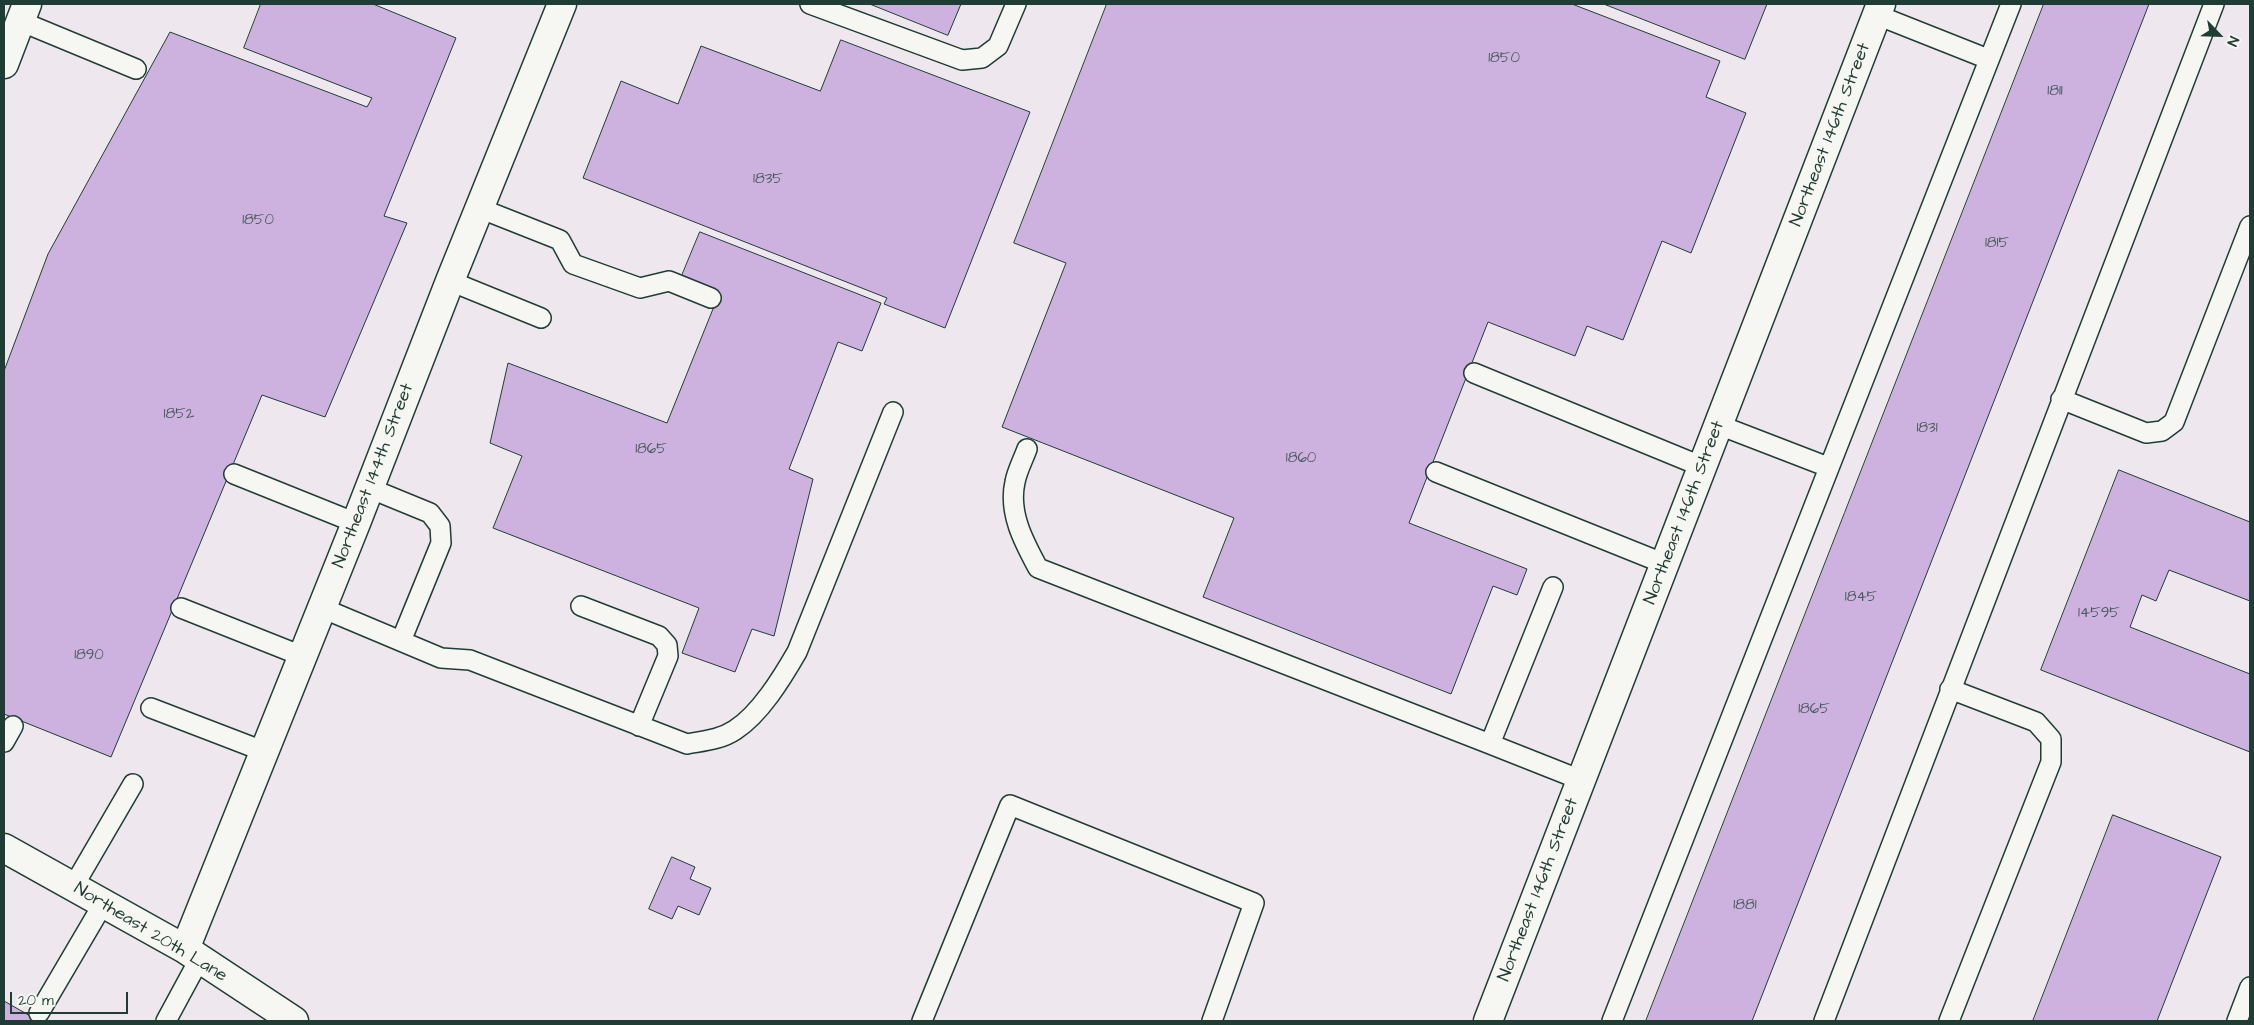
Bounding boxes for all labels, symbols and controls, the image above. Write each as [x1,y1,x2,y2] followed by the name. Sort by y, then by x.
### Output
[2194,10,2244,60] north arrow
[2222,33,2244,49] text: N
[1786,40,1876,230] street label: Northeast 146th Street
[1488,50,1520,68] house number: 1850
[2047,83,2063,101] house number: 1811
[753,171,783,189] house number: 1835
[242,212,274,230] house number: 1850
[1985,235,2009,253] house number: 1815
[329,381,419,571] street label: Northeast 144th Street
[164,406,194,424] house number: 1852
[1640,418,1730,608] street label: Northeast 146th Street
[1916,420,1938,438] house number: 1831
[635,441,667,459] house number: 1865
[1286,450,1316,468] house number: 1860
[1845,589,1877,607] house number: 1845
[2078,605,2120,623] house number: 14595
[74,647,104,665] house number: 1890
[1798,701,1830,719] house number: 1865
[1494,795,1584,985] street label: Northeast 146th Street
[69,879,231,987] street label: Northeast 20th Lane
[1733,897,1757,915] house number: 1881
[12,982,130,1014] scale bar
[18,990,54,1011] text: 20 m

